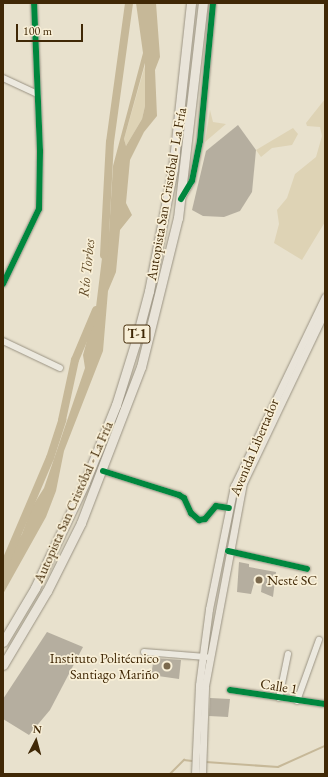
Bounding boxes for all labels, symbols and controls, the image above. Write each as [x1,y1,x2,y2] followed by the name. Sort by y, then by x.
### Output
[18,16,85,42] scale bar
[23,23,52,39] text: 100 m
[143,106,189,282] street label: Autopista San Cristóbal - La Fría
[74,238,98,298] water label: Río Torbes
[123,323,151,345] road number: T-1
[226,396,282,498] street label: Avenida Libertador
[30,419,116,585] street label: Autopista San Cristóbal - La Fría
[267,572,317,588] place label: Nesté SC
[254,575,264,585] marker: Nesté SC
[50,650,159,682] place label: Instituto Politécnico Santiago Mariño
[162,661,172,671] marker: Instituto Politécnico Santiago Mariño
[259,675,299,697] street label: Calle 1
[16,721,56,761] north arrow
[32,722,42,736] text: N

